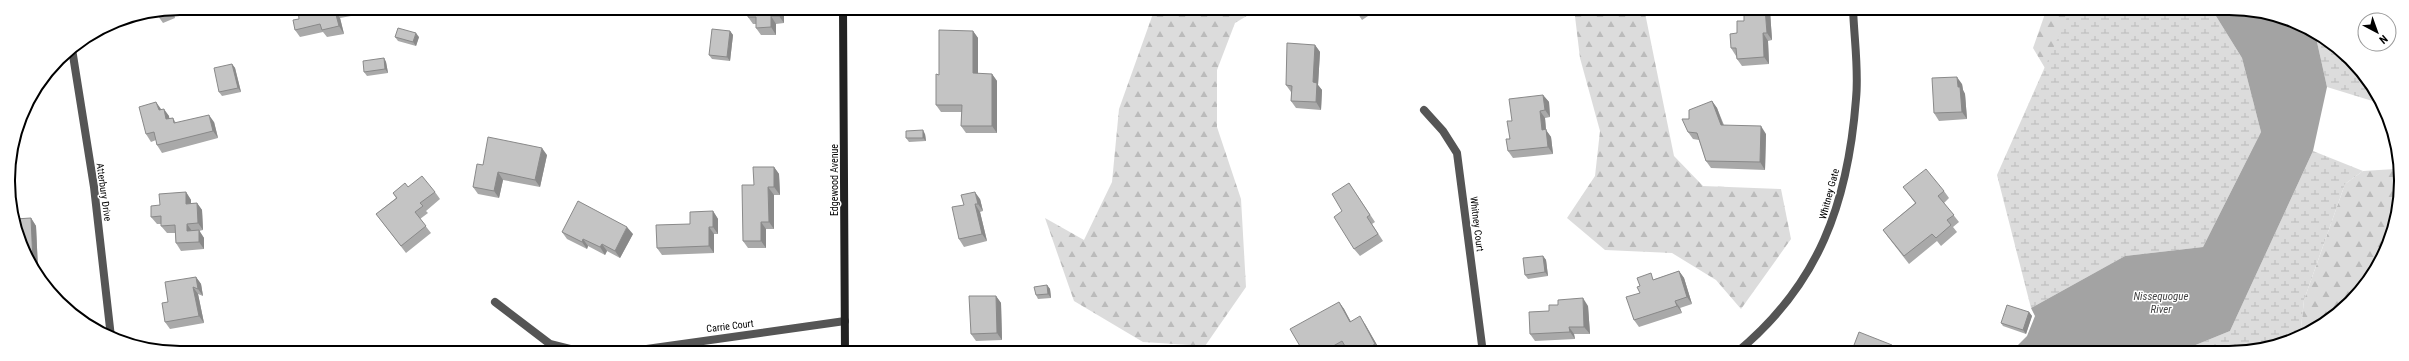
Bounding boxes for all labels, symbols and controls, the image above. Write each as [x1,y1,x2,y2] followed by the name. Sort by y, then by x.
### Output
[2357,12,2397,52] north arrow
[2376,32,2390,46] text: N
[829,144,840,216] street label: Edgewood Avenue
[94,162,114,222] street label: Atterbury Drive
[1817,167,1841,221] street label: Whitney Gate
[1468,196,1486,252] street label: Whitney Court
[2133,290,2189,316] water label: Nissequogue River
[706,318,754,334] street label: Carrie Court

